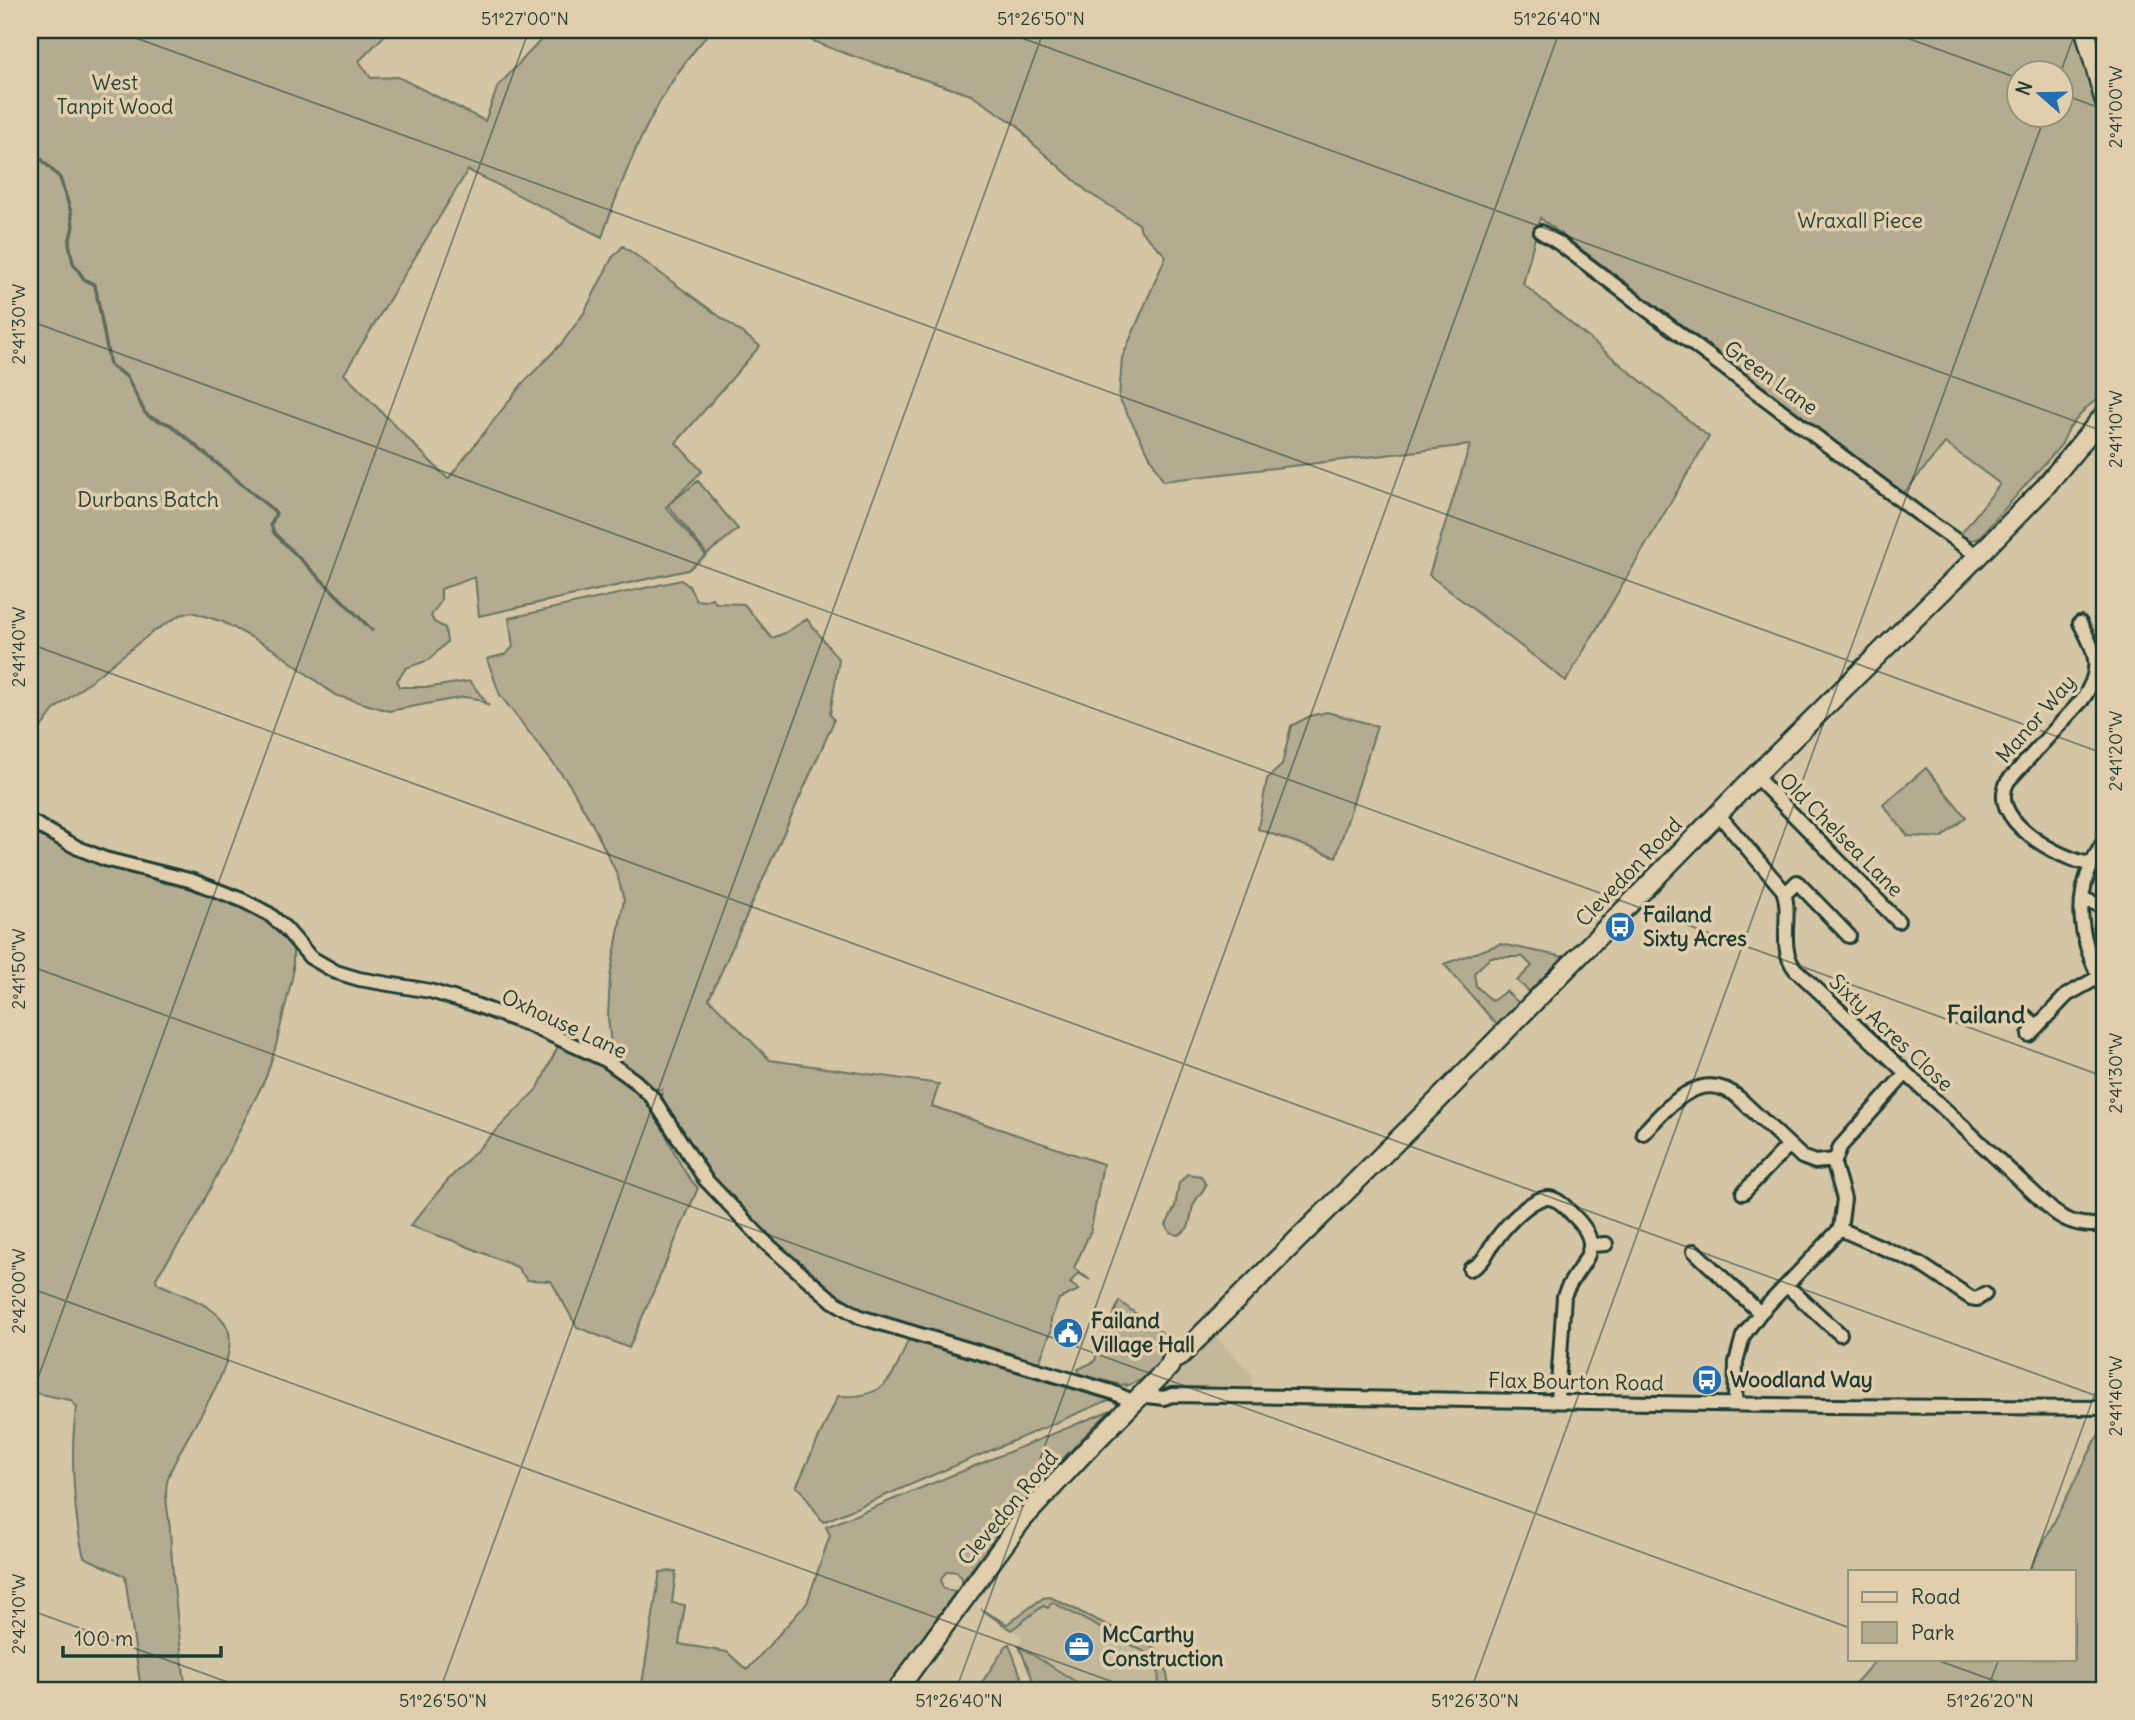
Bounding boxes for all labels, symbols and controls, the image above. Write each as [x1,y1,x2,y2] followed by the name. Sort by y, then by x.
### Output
[481,7,569,30] text: 51°27'00"N
[997,7,1085,30] text: 51°26'50"N
[1513,7,1601,30] text: 51°26'40"N
[2006,60,2076,130] north arrow
[2104,66,2127,148] text: 2°41'00"W
[57,69,173,120] park label: West Tanpit Wood
[2011,78,2038,98] text: N
[1797,207,1923,234] park label: Wraxall Piece
[7,284,30,364] text: 2°41'30"W
[1719,334,1824,421] street label: Green Lane
[2104,390,2127,468] text: 2°41'10"W
[77,486,219,513] park label: Durbans Batch
[7,607,30,687] text: 2°41'40"W
[1990,669,2081,769] street label: Manor Way
[2104,711,2127,791] text: 2°41'20"W
[1774,767,1909,902] street label: Old Chelsea Lane
[1570,811,1688,932] street label: Clevedon Road
[1643,901,1747,952] place label: Failand Sixty Acres
[1603,910,1637,944] bus stop icon: Failand Sixty Acres
[7,929,30,1009] text: 2°41'50"W
[1824,968,1959,1097] street label: Sixty Acres Close
[497,983,631,1064] street label: Oxhouse Lane
[1947,999,2025,1029] district label: Failand
[2104,1033,2127,1113] text: 2°41'30"W
[7,1248,30,1334] text: 2°42'00"W
[1091,1307,1195,1358] place label: Failand Village Hall
[1051,1316,1085,1350] public building icon: Failand Village Hall
[2104,1356,2127,1436] text: 2°41'40"W
[1690,1363,1724,1397] bus stop icon: Woodland Way
[1488,1366,1664,1397] street label: Flax Bourton Road
[1730,1366,1873,1393] place label: Woodland Way
[952,1445,1064,1571] street label: Clevedon Road
[1848,1570,2076,1660] legend
[7,1574,30,1654] text: 2°42'10"W
[1911,1583,1960,1610] text: Road
[63,1615,220,1659] scale bar
[1911,1619,1954,1646] text: Park
[1102,1621,1223,1672] place label: McCarthy Construction
[74,1625,133,1652] text: 100 m
[1062,1630,1096,1664] office icon: McCarthy Construction
[399,1689,487,1712] text: 51°26'50"N
[915,1689,1003,1712] text: 51°26'40"N
[1431,1689,1519,1712] text: 51°26'30"N
[1946,1689,2034,1712] text: 51°26'20"N

